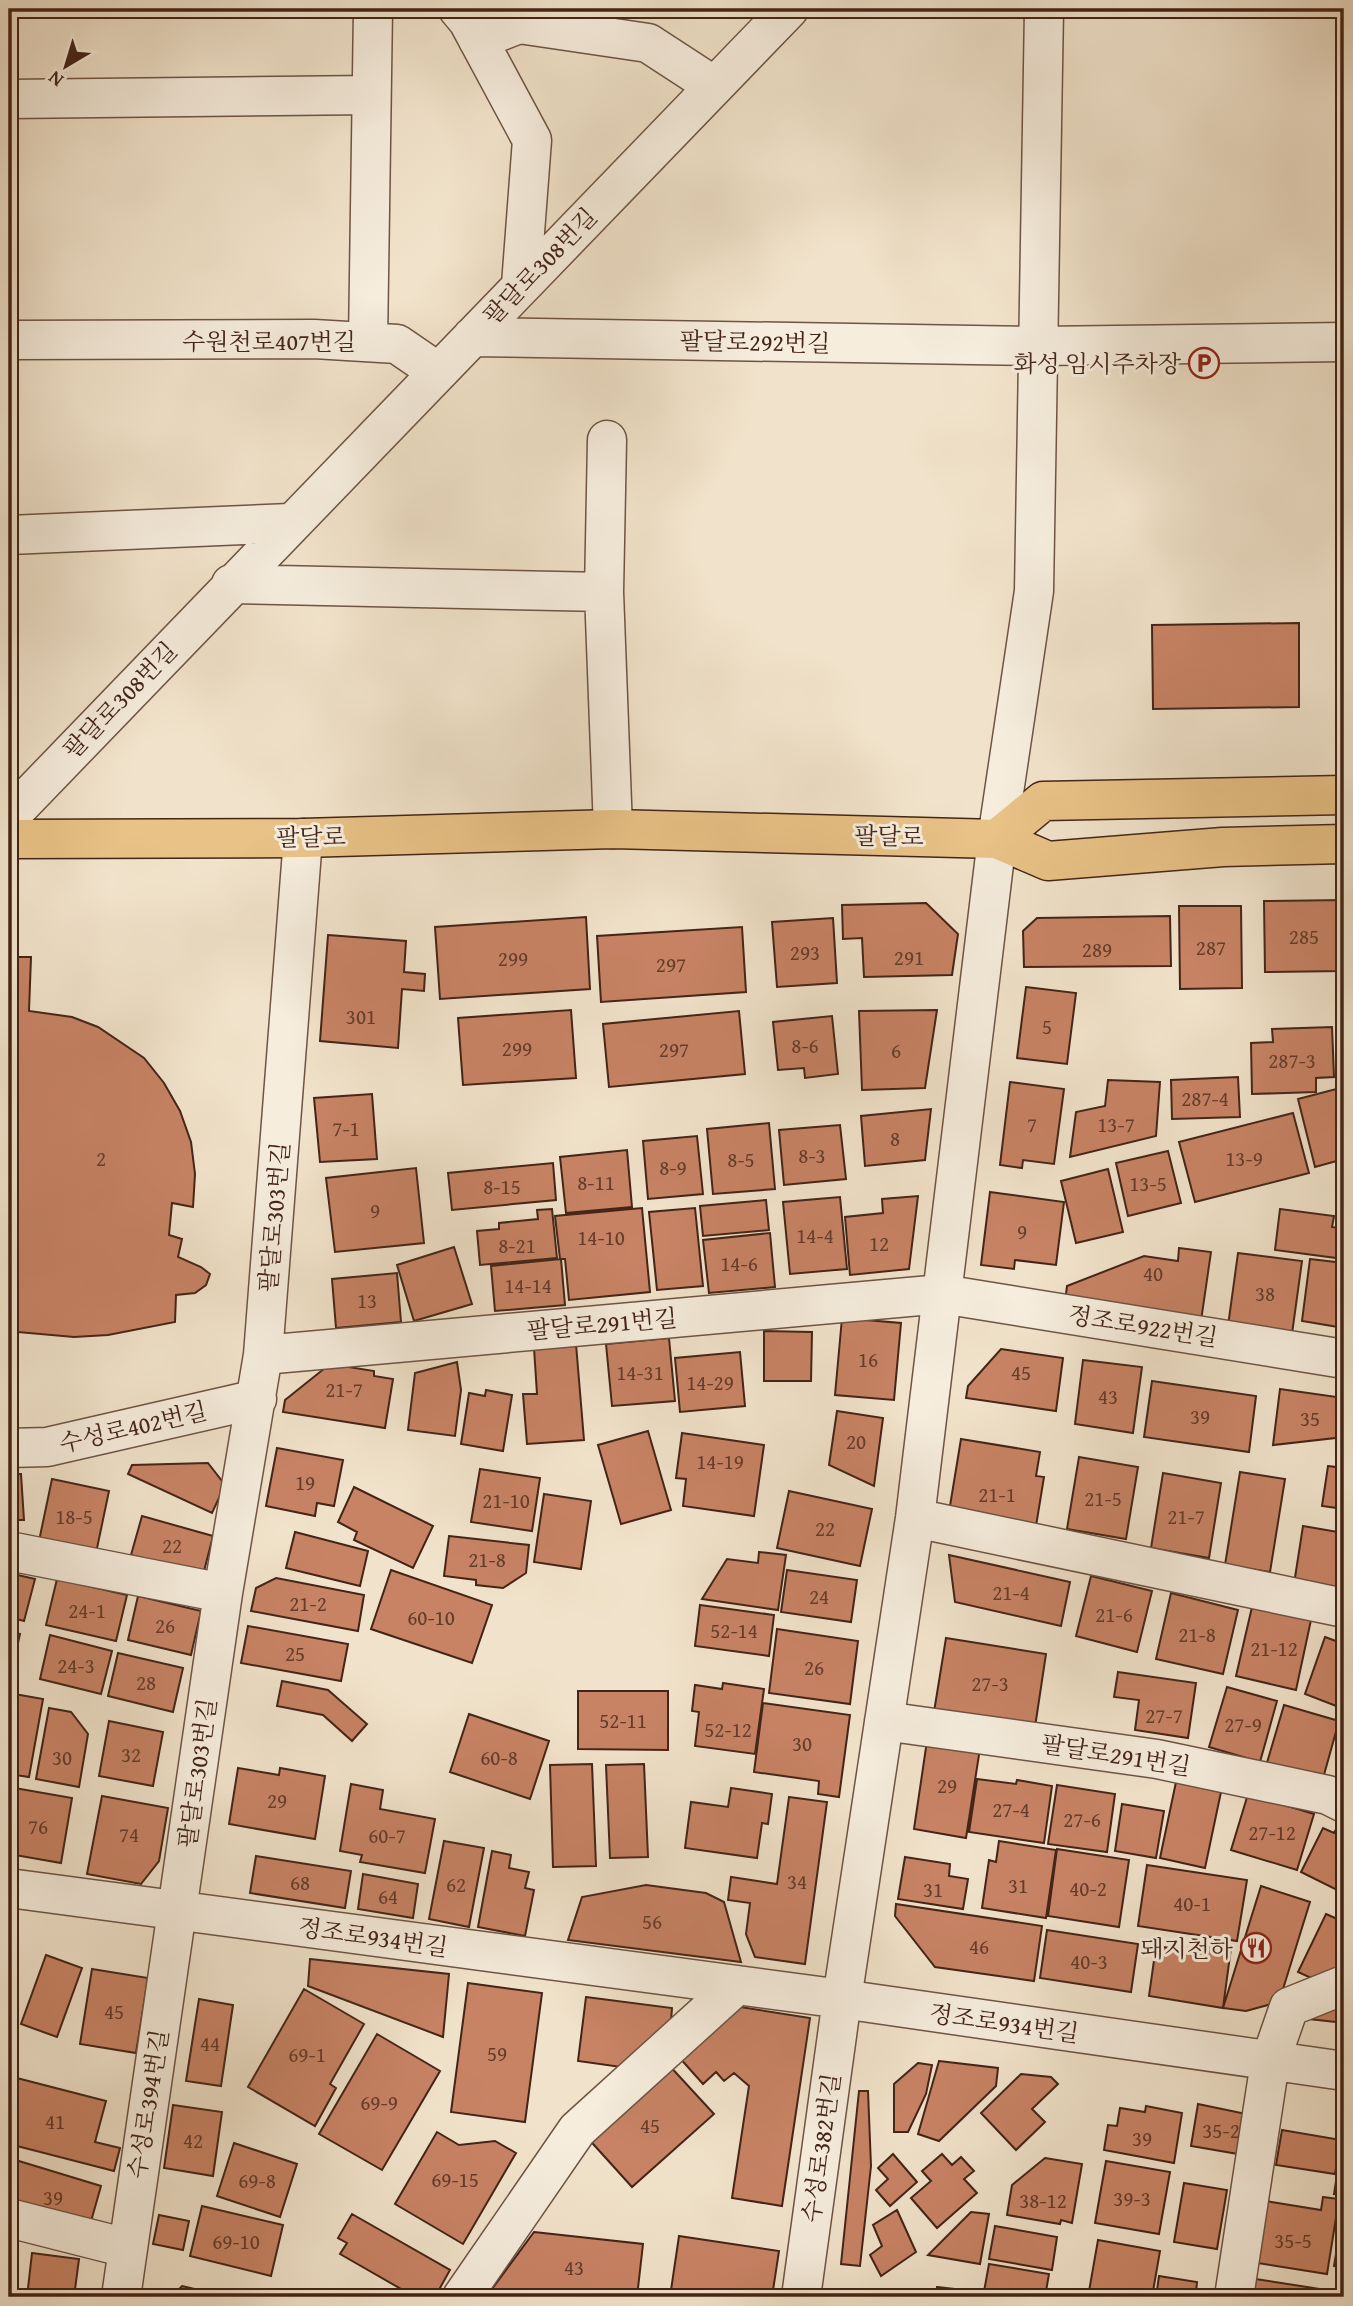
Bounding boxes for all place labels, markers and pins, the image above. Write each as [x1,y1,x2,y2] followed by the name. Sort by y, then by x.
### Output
[1013,346,1182,381] place label: 화성 임시주차장
[1187,346,1221,380] parking icon: 화성 임시주차장
[1140,1931,1233,1966] place label: 돼지천하
[1239,1931,1273,1965] restaurant icon: 돼지천하

